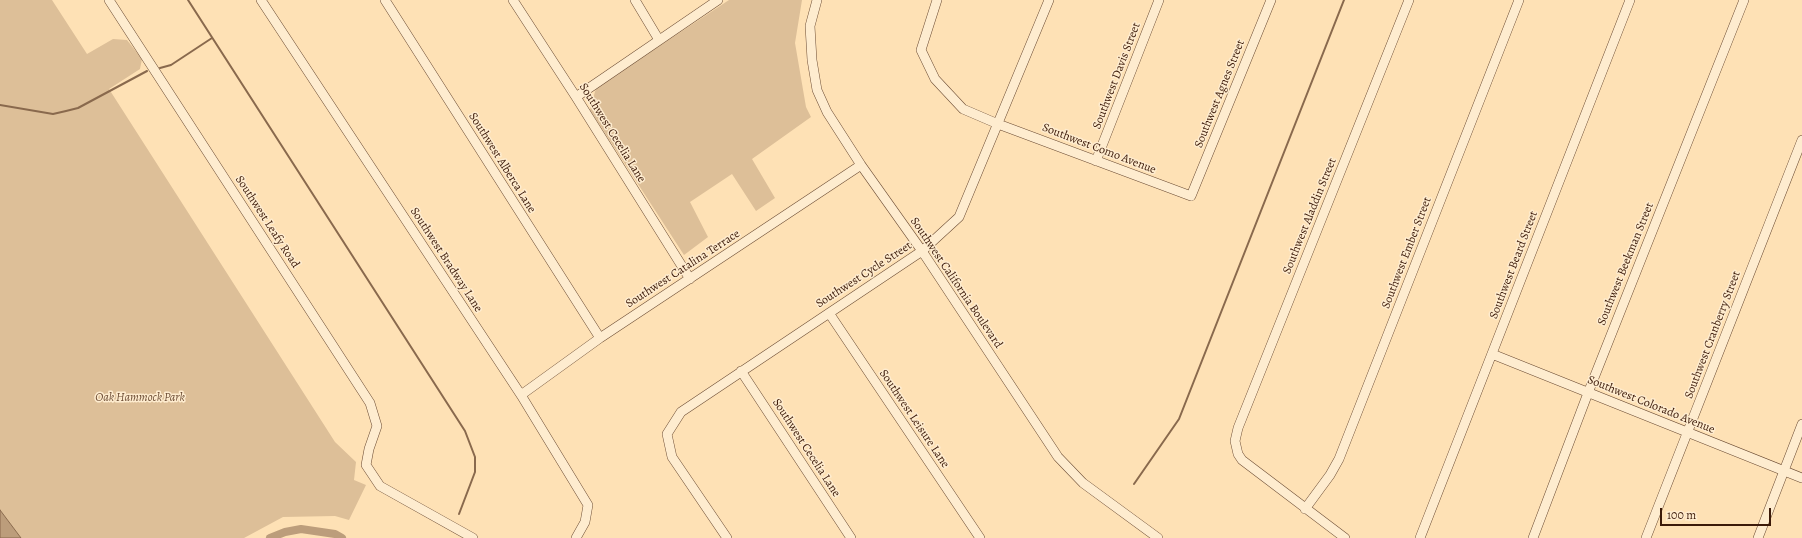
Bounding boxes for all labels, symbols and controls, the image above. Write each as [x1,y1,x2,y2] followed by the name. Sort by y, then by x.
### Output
[1090,21,1144,131] street label: Southwest Davis Street
[1192,38,1248,150] street label: Southwest Agnes Street
[576,81,648,185] street label: Southwest Cecelia Lane
[465,110,539,216] street label: Southwest Alberca Lane
[1040,121,1158,177] street label: Southwest Como Avenue
[1280,156,1340,276] street label: Southwest Aladdin Street
[232,173,302,271] street label: Southwest Leafy Road
[1379,195,1435,311] street label: Southwest Ember Street
[1595,200,1657,328] street label: Southwest Beekman Street
[407,205,485,315] street label: Southwest Bradway Lane
[1487,209,1541,321] street label: Southwest Beard Street
[907,215,1005,351] street label: Southwest California Boulevard
[623,227,743,311] street label: Southwest Catalina Terrace
[813,239,915,311] street label: Southwest Cycle Street
[1682,269,1744,401] street label: Southwest Cranberry Street
[876,367,952,471] street label: Southwest Leisure Lane
[1585,373,1717,437] street label: Southwest Colorado Avenue
[95,391,185,405] park label: Oak Hammock Park
[769,396,843,500] street label: Southwest Cecelia Lane
[1662,500,1773,526] scale bar
[1667,507,1696,523] text: 100 m

